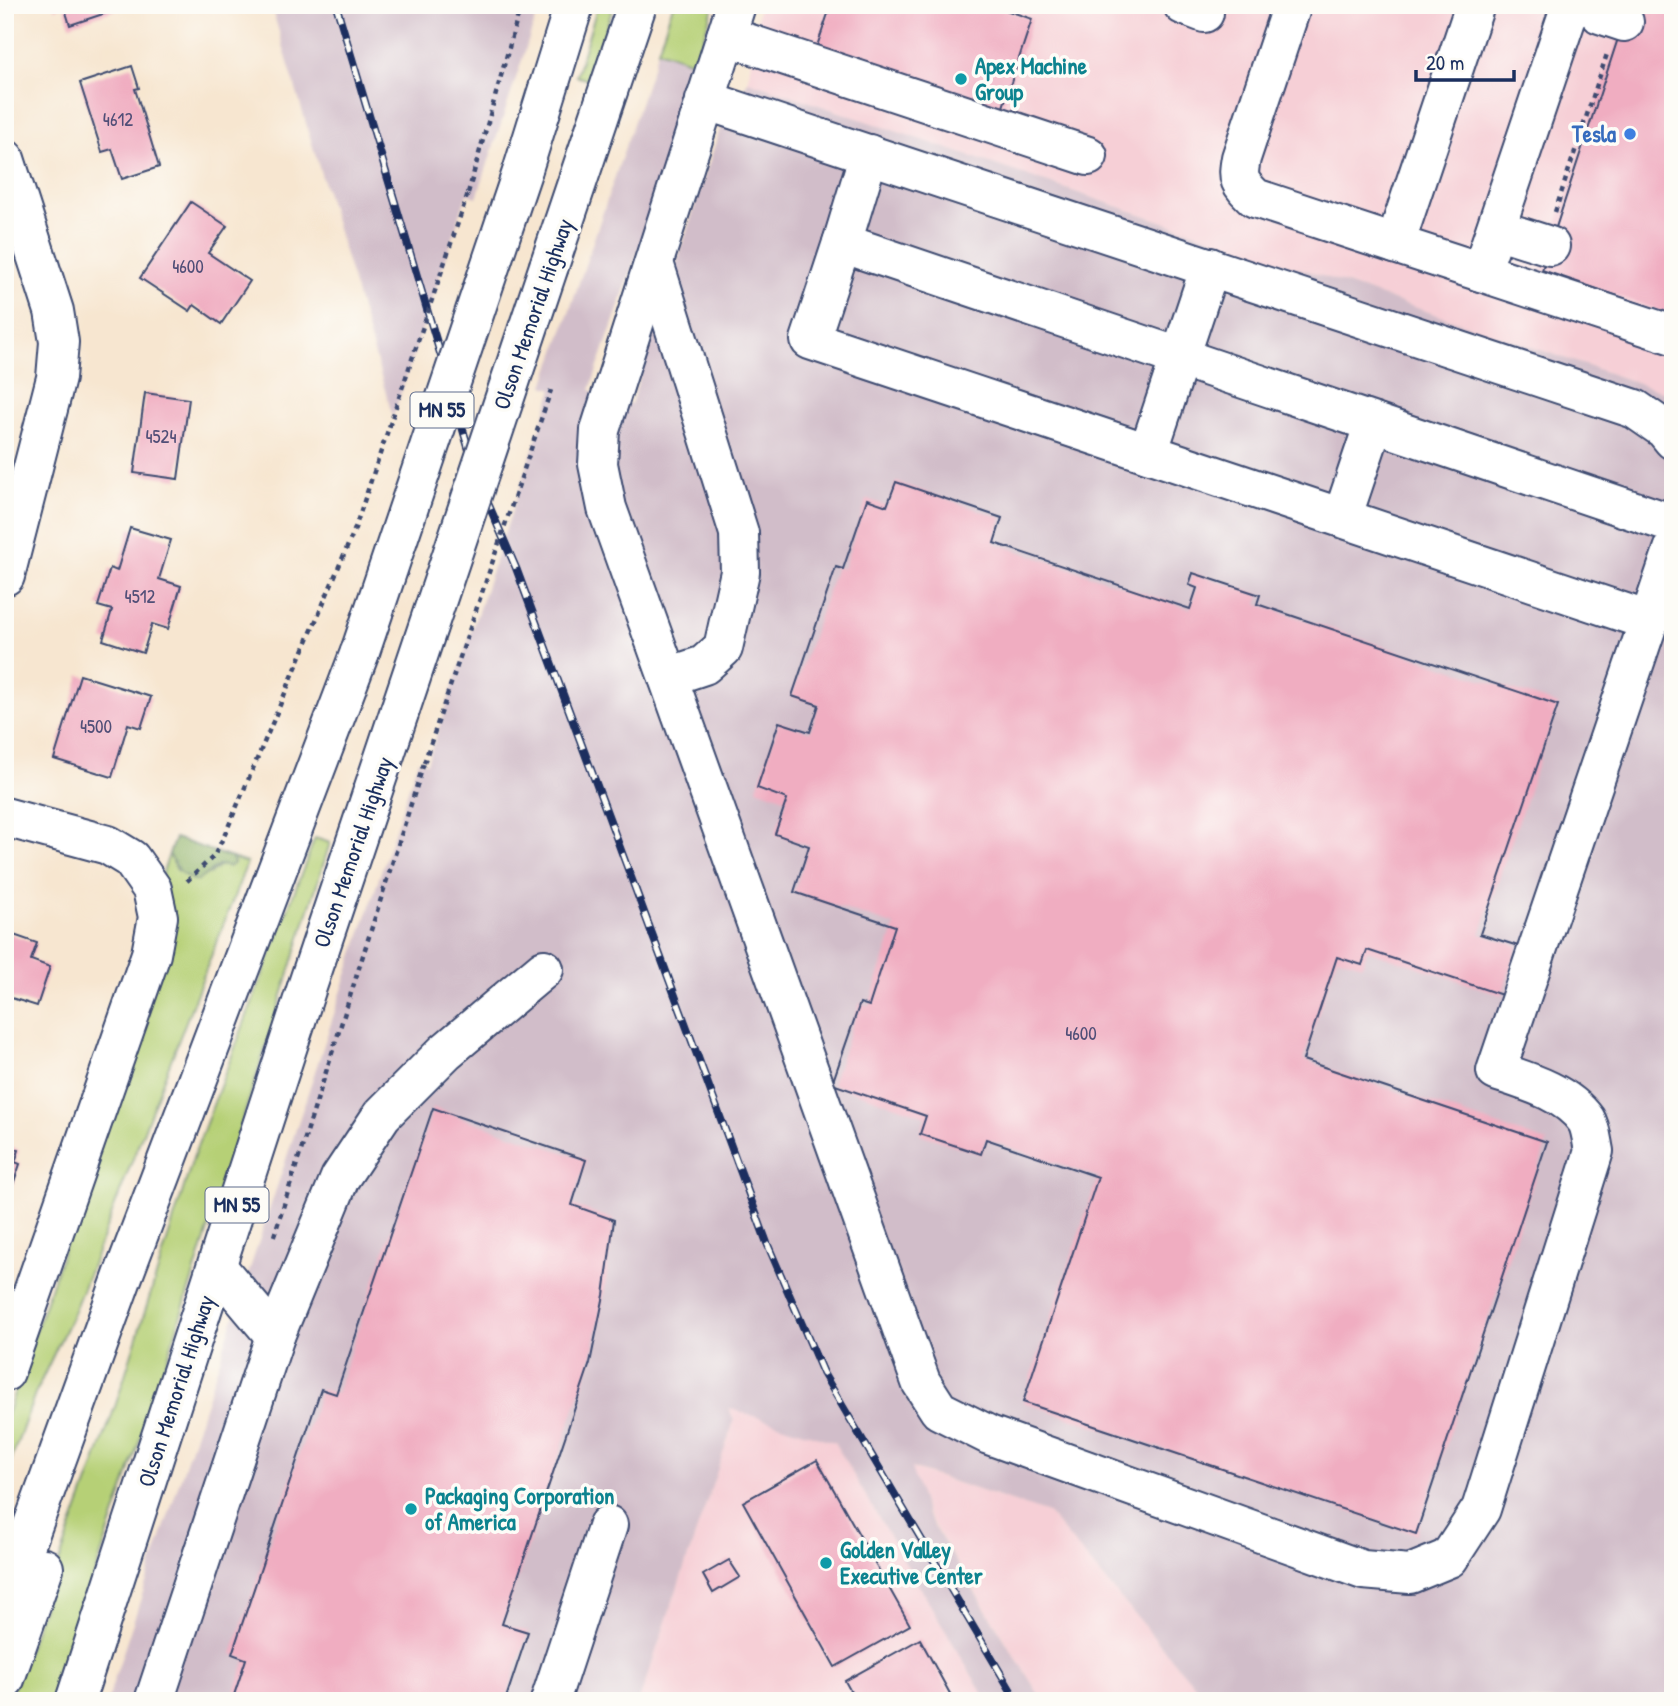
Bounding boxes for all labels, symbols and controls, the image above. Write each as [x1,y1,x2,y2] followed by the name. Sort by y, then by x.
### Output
[1416,38,1514,82] scale bar
[1426,48,1464,77] text: 20 m
[975,50,1088,108] place label: Apex Machine Group
[953,71,969,87] marker: Apex Machine Group
[103,106,133,132] house number: 4612
[1571,118,1616,149] place label: Tesla
[1622,126,1638,142] marker: Tesla
[485,214,580,413] street label: Olson Memorial Highway
[172,253,204,279] house number: 4600
[410,392,474,428] road number: MN 55
[145,423,177,449] house number: 4524
[125,583,156,609] house number: 4512
[80,713,112,739] house number: 4500
[305,752,400,951] street label: Olson Memorial Highway
[1065,1020,1097,1046] house number: 4600
[205,1188,268,1222] road number: MN 55
[130,1291,221,1491] street label: Olson Memorial Highway
[425,1480,614,1537] place label: Packaging Corporation of America
[403,1501,419,1517] marker: Packaging Corporation of America
[840,1534,983,1591] place label: Golden Valley Executive Center
[818,1555,834,1571] marker: Golden Valley Executive Center

